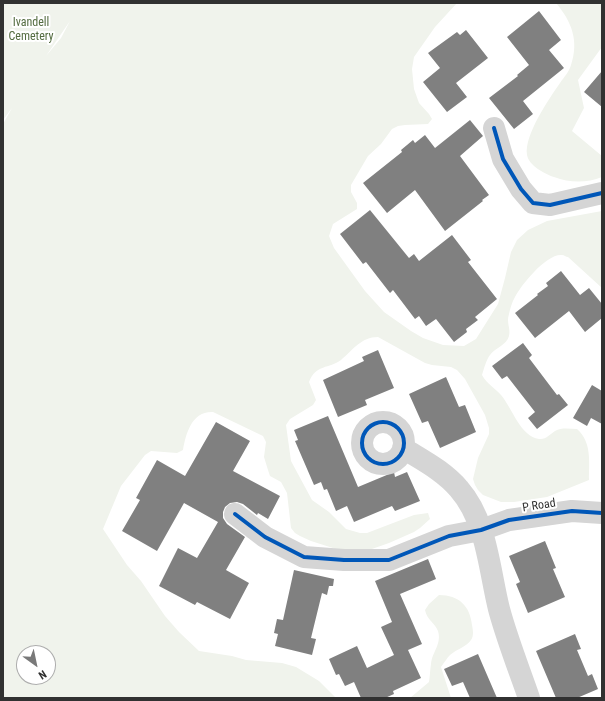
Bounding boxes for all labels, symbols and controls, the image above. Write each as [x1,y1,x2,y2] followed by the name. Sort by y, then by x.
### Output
[8,16,54,44] park label: Ivandell Cemetery
[521,496,557,516] street label: P Road
[16,645,56,685] north arrow
[36,667,49,682] text: N

